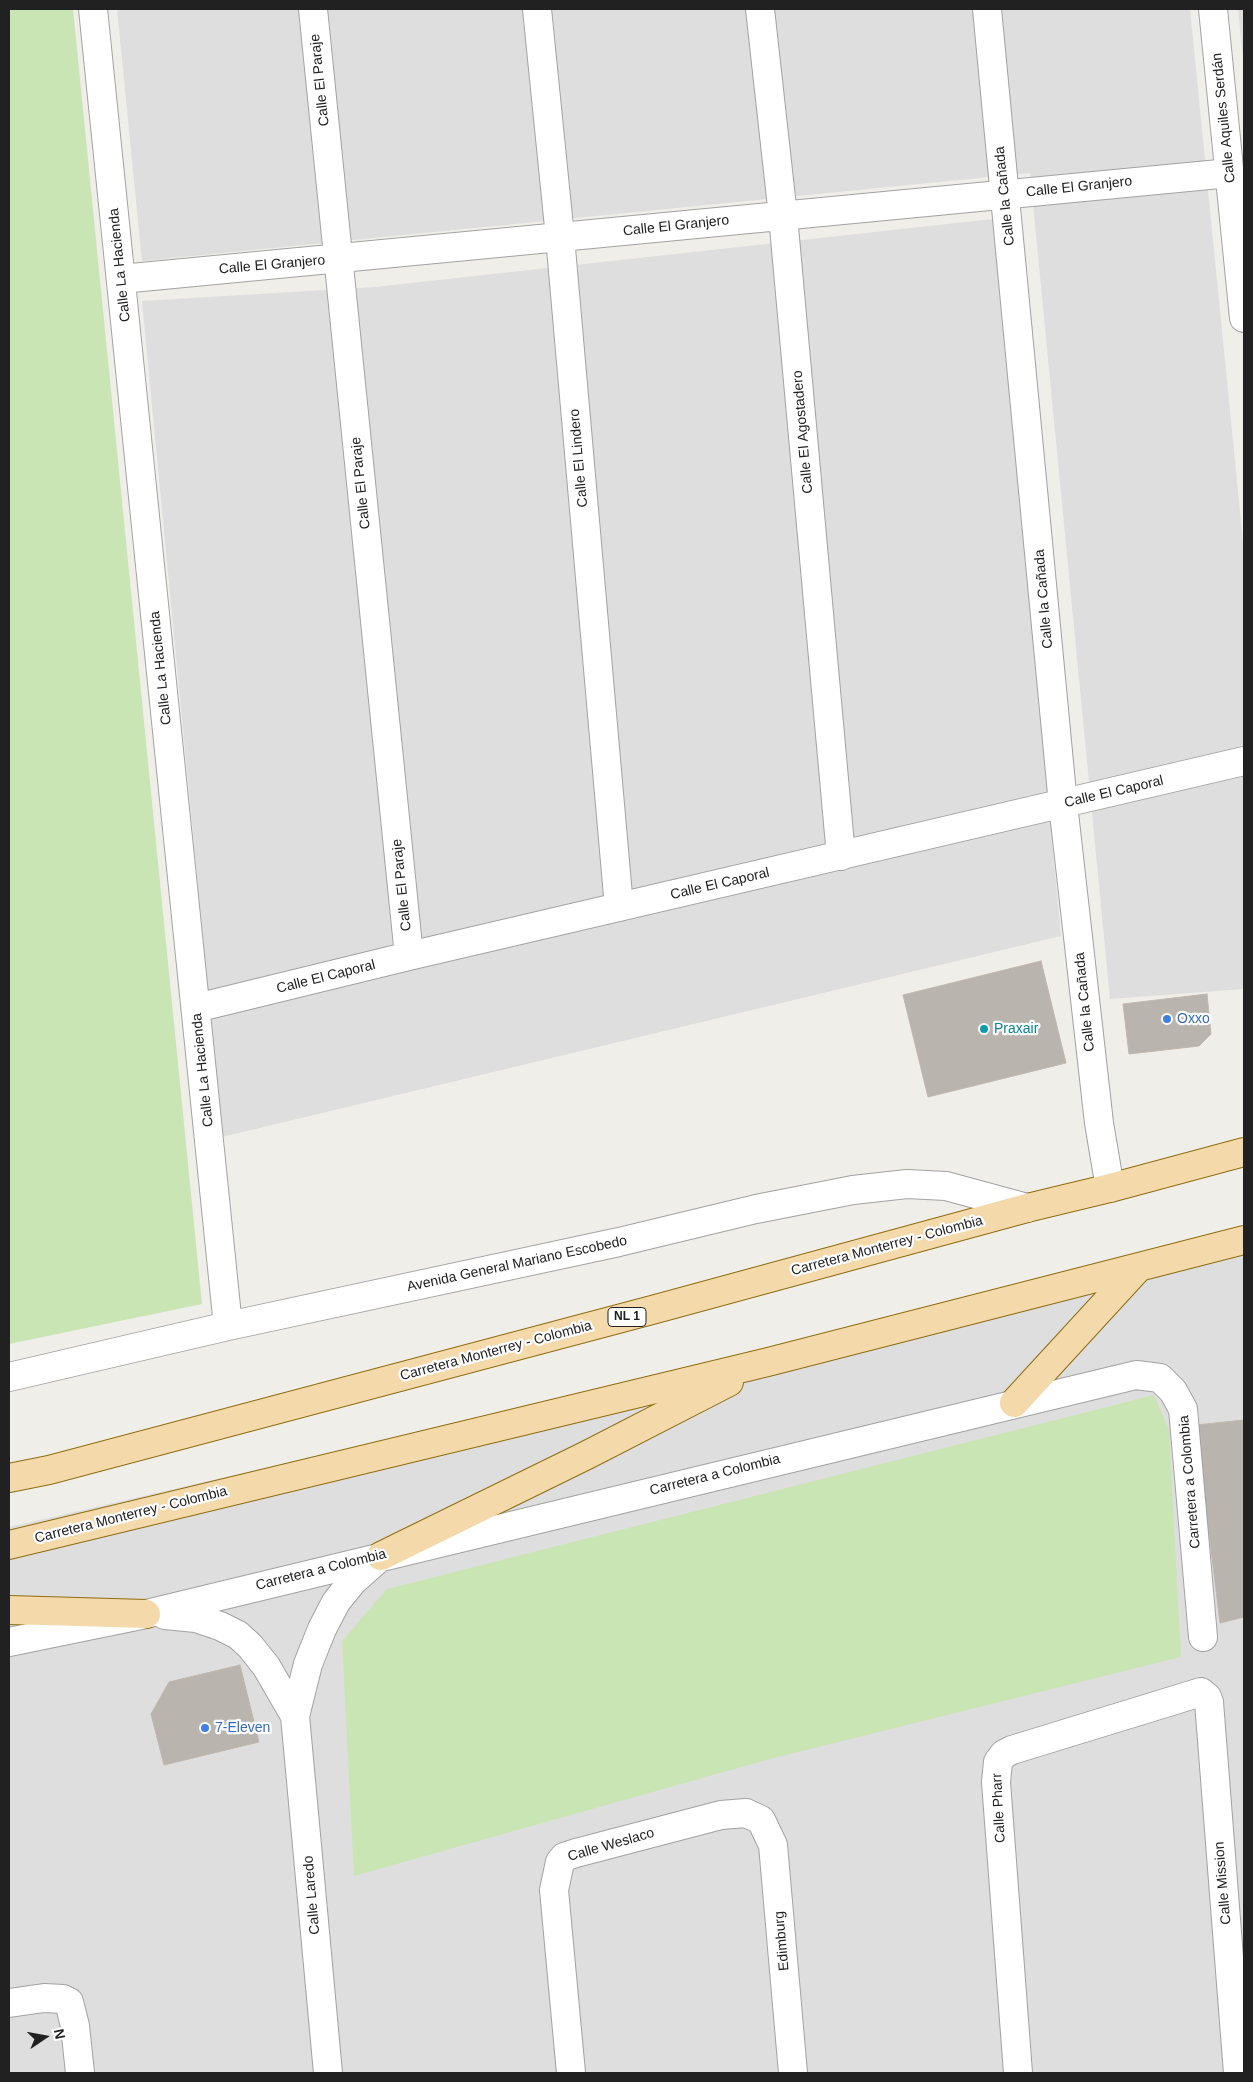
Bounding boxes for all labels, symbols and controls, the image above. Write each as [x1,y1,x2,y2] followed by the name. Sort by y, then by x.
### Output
[307,33,333,127] street label: Calle El Paraje
[1209,52,1239,184] street label: Calle Aquiles Serdán
[991,146,1019,246] street label: Calle la Cañada
[1025,173,1133,201] street label: Calle El Granjero
[106,207,134,323] street label: Calle La Hacienda
[622,212,730,240] street label: Calle El Granjero
[218,252,326,278] street label: Calle El Granjero
[789,370,817,494] street label: Calle El Agostadero
[566,408,592,508] street label: Calle El Lindero
[348,436,374,530] street label: Calle El Paraje
[1031,549,1057,649] street label: Calle la Cañada
[147,610,175,726] street label: Calle La Hacienda
[1063,772,1165,812] street label: Calle El Caporal
[389,838,415,932] street label: Calle El Paraje
[669,864,771,904] street label: Calle El Caporal
[1071,952,1099,1052] street label: Calle la Cañada
[275,957,377,997] street label: Calle El Caporal
[1177,1011,1210,1027] place label: Oxxo
[189,1012,217,1128] street label: Calle La Hacienda
[1161,1013,1173,1025] marker: Oxxo
[994,1021,1038,1037] place label: Praxair
[978,1023,990,1035] marker: Praxair
[789,1212,985,1280] street label: Carretera Monterrey - Colombia
[405,1232,629,1296] street label: Avenida General Mariano Escobedo
[608,1308,646,1326] road number: NL 1
[398,1317,594,1385] street label: Carretera Monterrey - Colombia
[1176,1415,1204,1549] street label: Carretera a Colombia
[648,1451,782,1499] street label: Carretera a Colombia
[33,1483,229,1547] street label: Carretera Monterrey - Colombia
[254,1546,388,1594] street label: Carretera a Colombia
[215,1720,270,1736] place label: 7-Eleven
[199,1722,211,1734] marker: 7-Eleven
[989,1773,1009,1843] street label: Calle Pharr
[566,1825,656,1865] street label: Calle Weslaco
[1211,1841,1235,1925] street label: Calle Mission
[300,1855,324,1935] street label: Calle Laredo
[771,1910,793,1972] street label: Edimburg
[20,2012,70,2062] north arrow
[51,2027,69,2040] text: N

